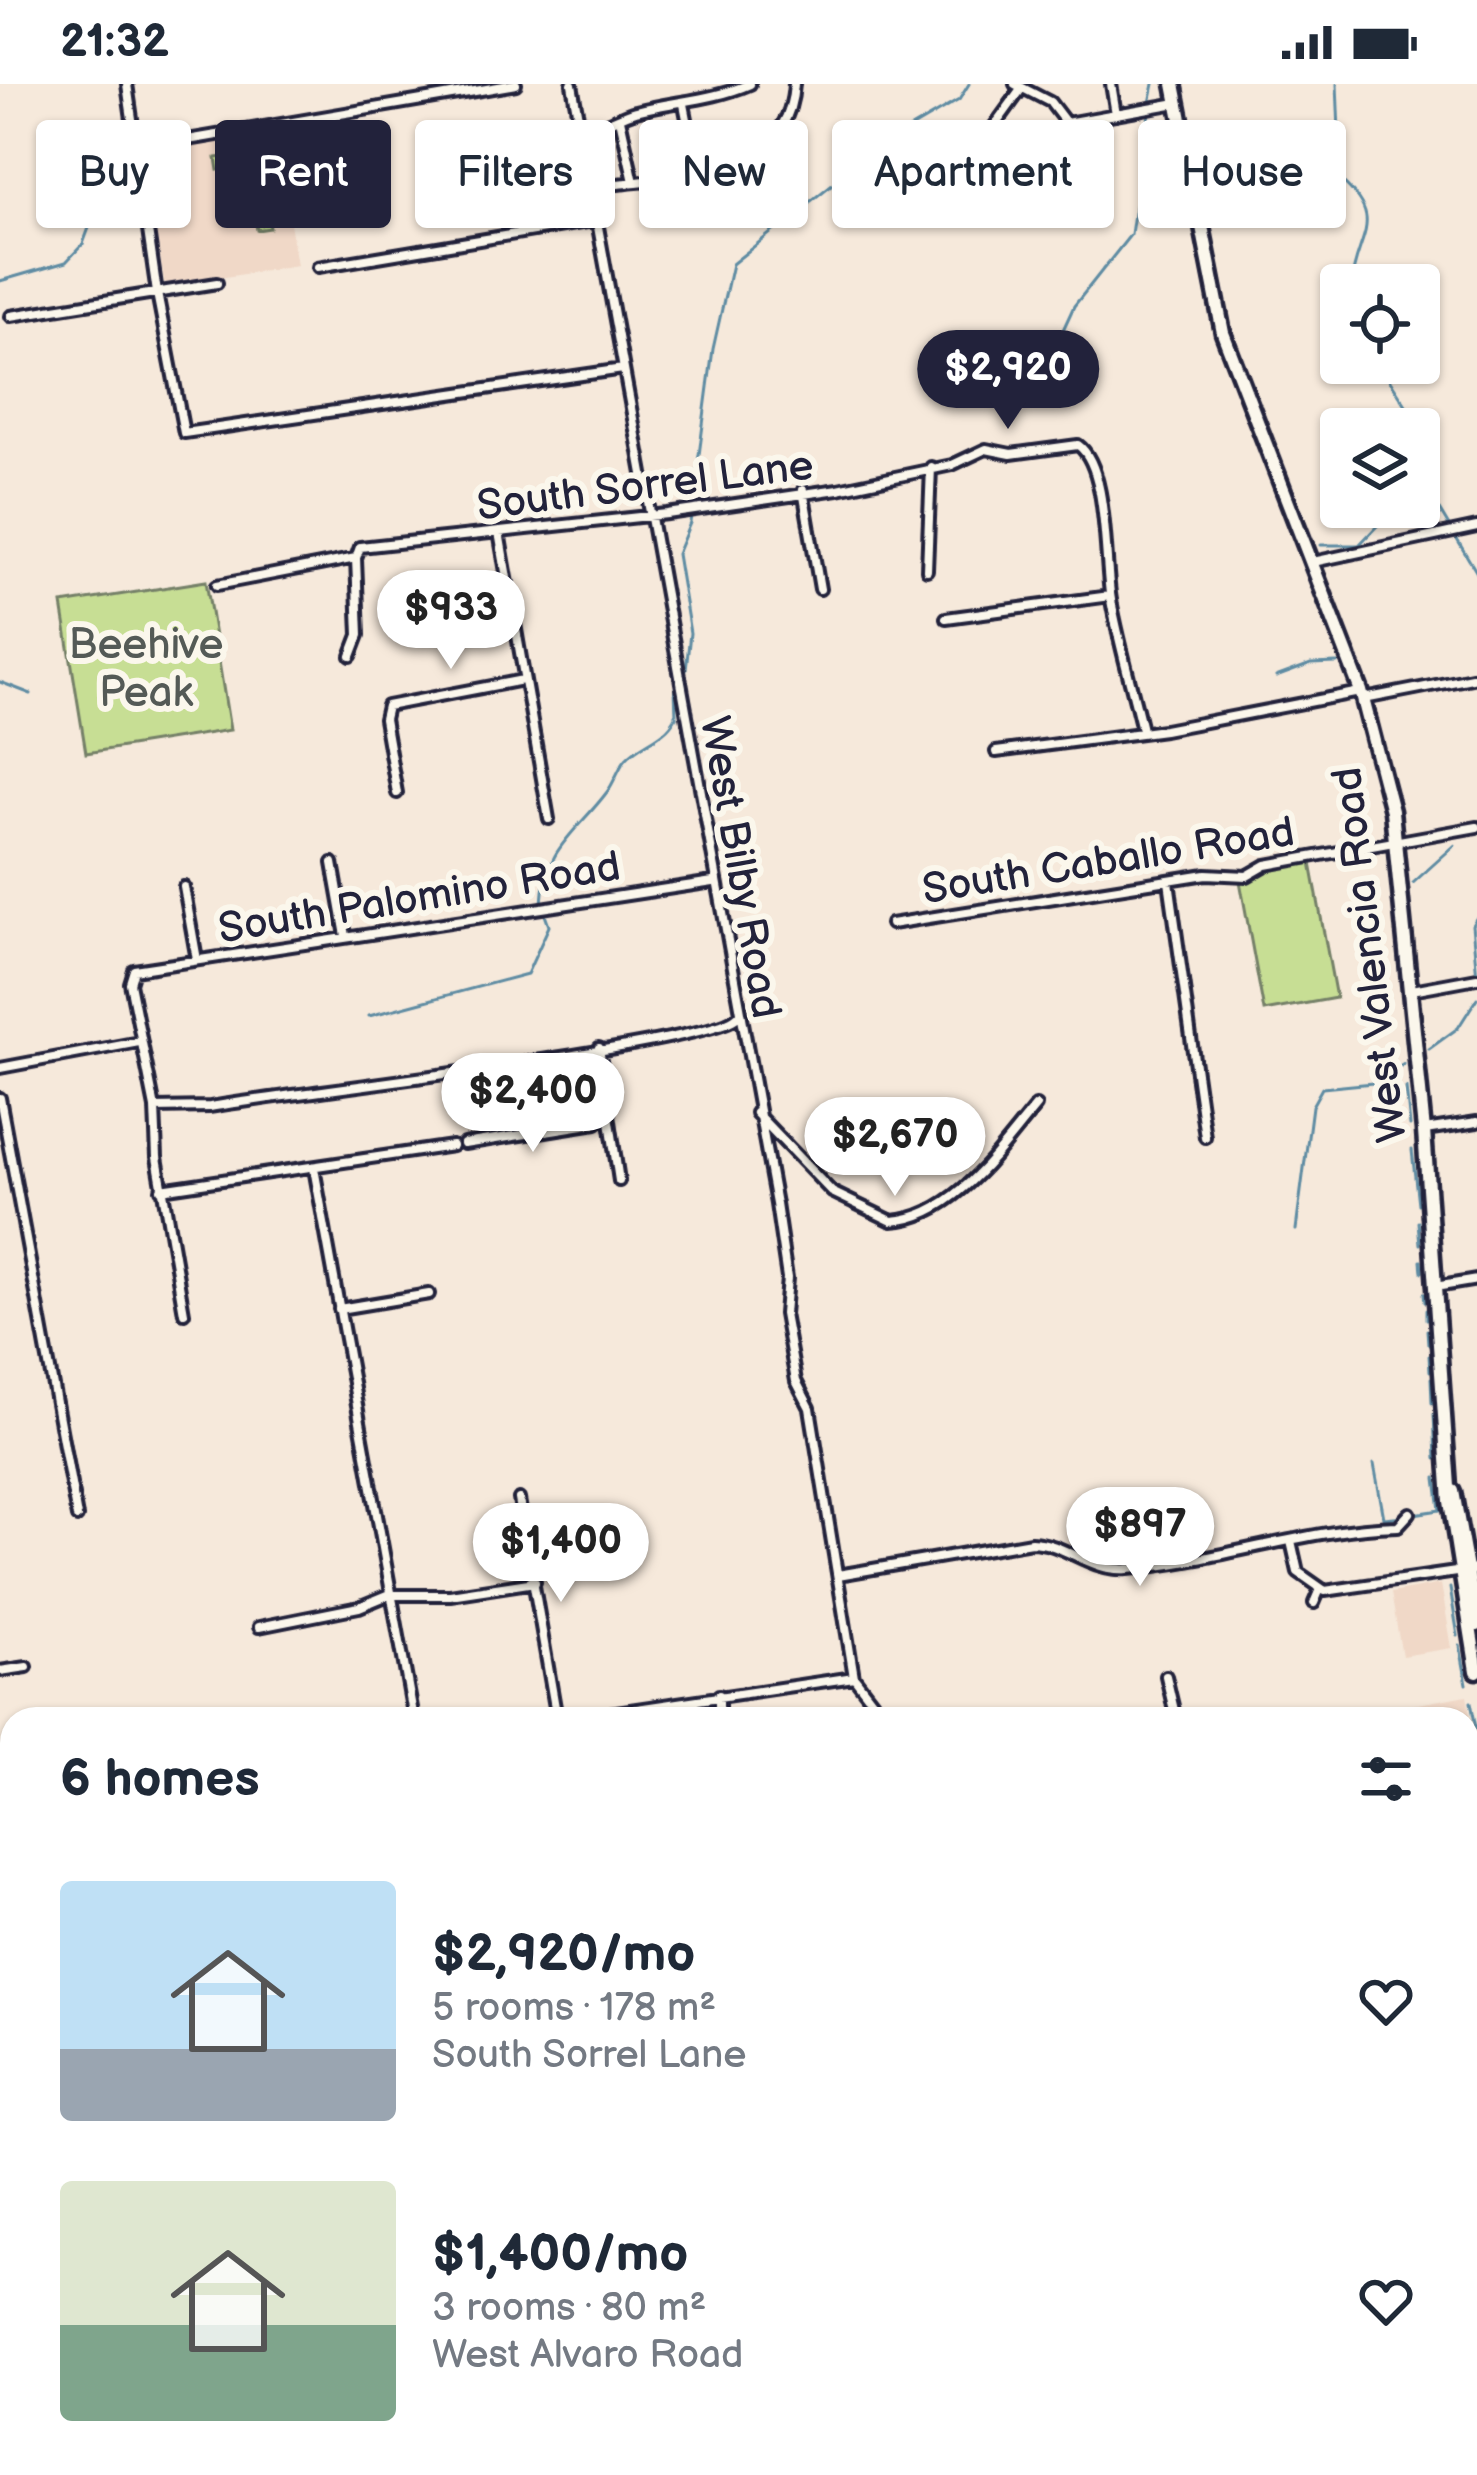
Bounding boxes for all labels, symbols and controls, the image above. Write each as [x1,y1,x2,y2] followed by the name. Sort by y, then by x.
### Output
[60,15,169,70] text: 21:32
[36,120,191,228] chip: Buy
[215,120,391,228] chip: Rent
[415,120,615,228] chip: Filters
[639,120,808,228] chip: New
[832,120,1114,228] chip: Apartment
[1138,120,1346,228] chip: House
[1320,264,1440,528] map controls
[1320,264,1440,384] button: locate
[910,330,1106,432] pin: $2,920
[944,345,1072,392] text: $2,920
[1320,408,1440,528] button: layers
[474,441,816,532] street label: South Sorrel Lane
[380,570,522,672] pin: $933
[404,585,498,632] text: $933
[69,620,223,719] park label: Beehive Peak
[688,712,791,1023] street label: West Bilby Road
[1322,764,1419,1145] street label: West Valencia Road
[919,807,1298,916] street label: South Caballo Road
[215,842,624,955] street label: South Palomino Road
[435,1053,631,1155] pin: $2,400
[468,1068,598,1115] text: $2,400
[797,1097,993,1199] pin: $2,670
[831,1112,959,1159] text: $2,670
[1069,1487,1211,1589] pin: $897
[1093,1502,1187,1549] text: $897
[463,1503,659,1605] pin: $1,400
[500,1518,622,1565] text: $1,400
[1353,1746,1419,1812] icon: filters
[60,1749,260,1810] text: 6 homes
[432,1924,695,1985] text: $2,920/mo
[156,1929,300,2073] icon: home
[1353,1968,1419,2034] icon: heart
[432,1985,716,2032] text: 5 rooms · 178 m²
[432,2032,746,2079] text: South Sorrel Lane
[432,2224,688,2285] text: $1,400/mo
[156,2229,300,2373] icon: home
[1353,2268,1419,2334] icon: heart
[432,2285,706,2332] text: 3 rooms · 80 m²
[432,2332,743,2379] text: West Alvaro Road

